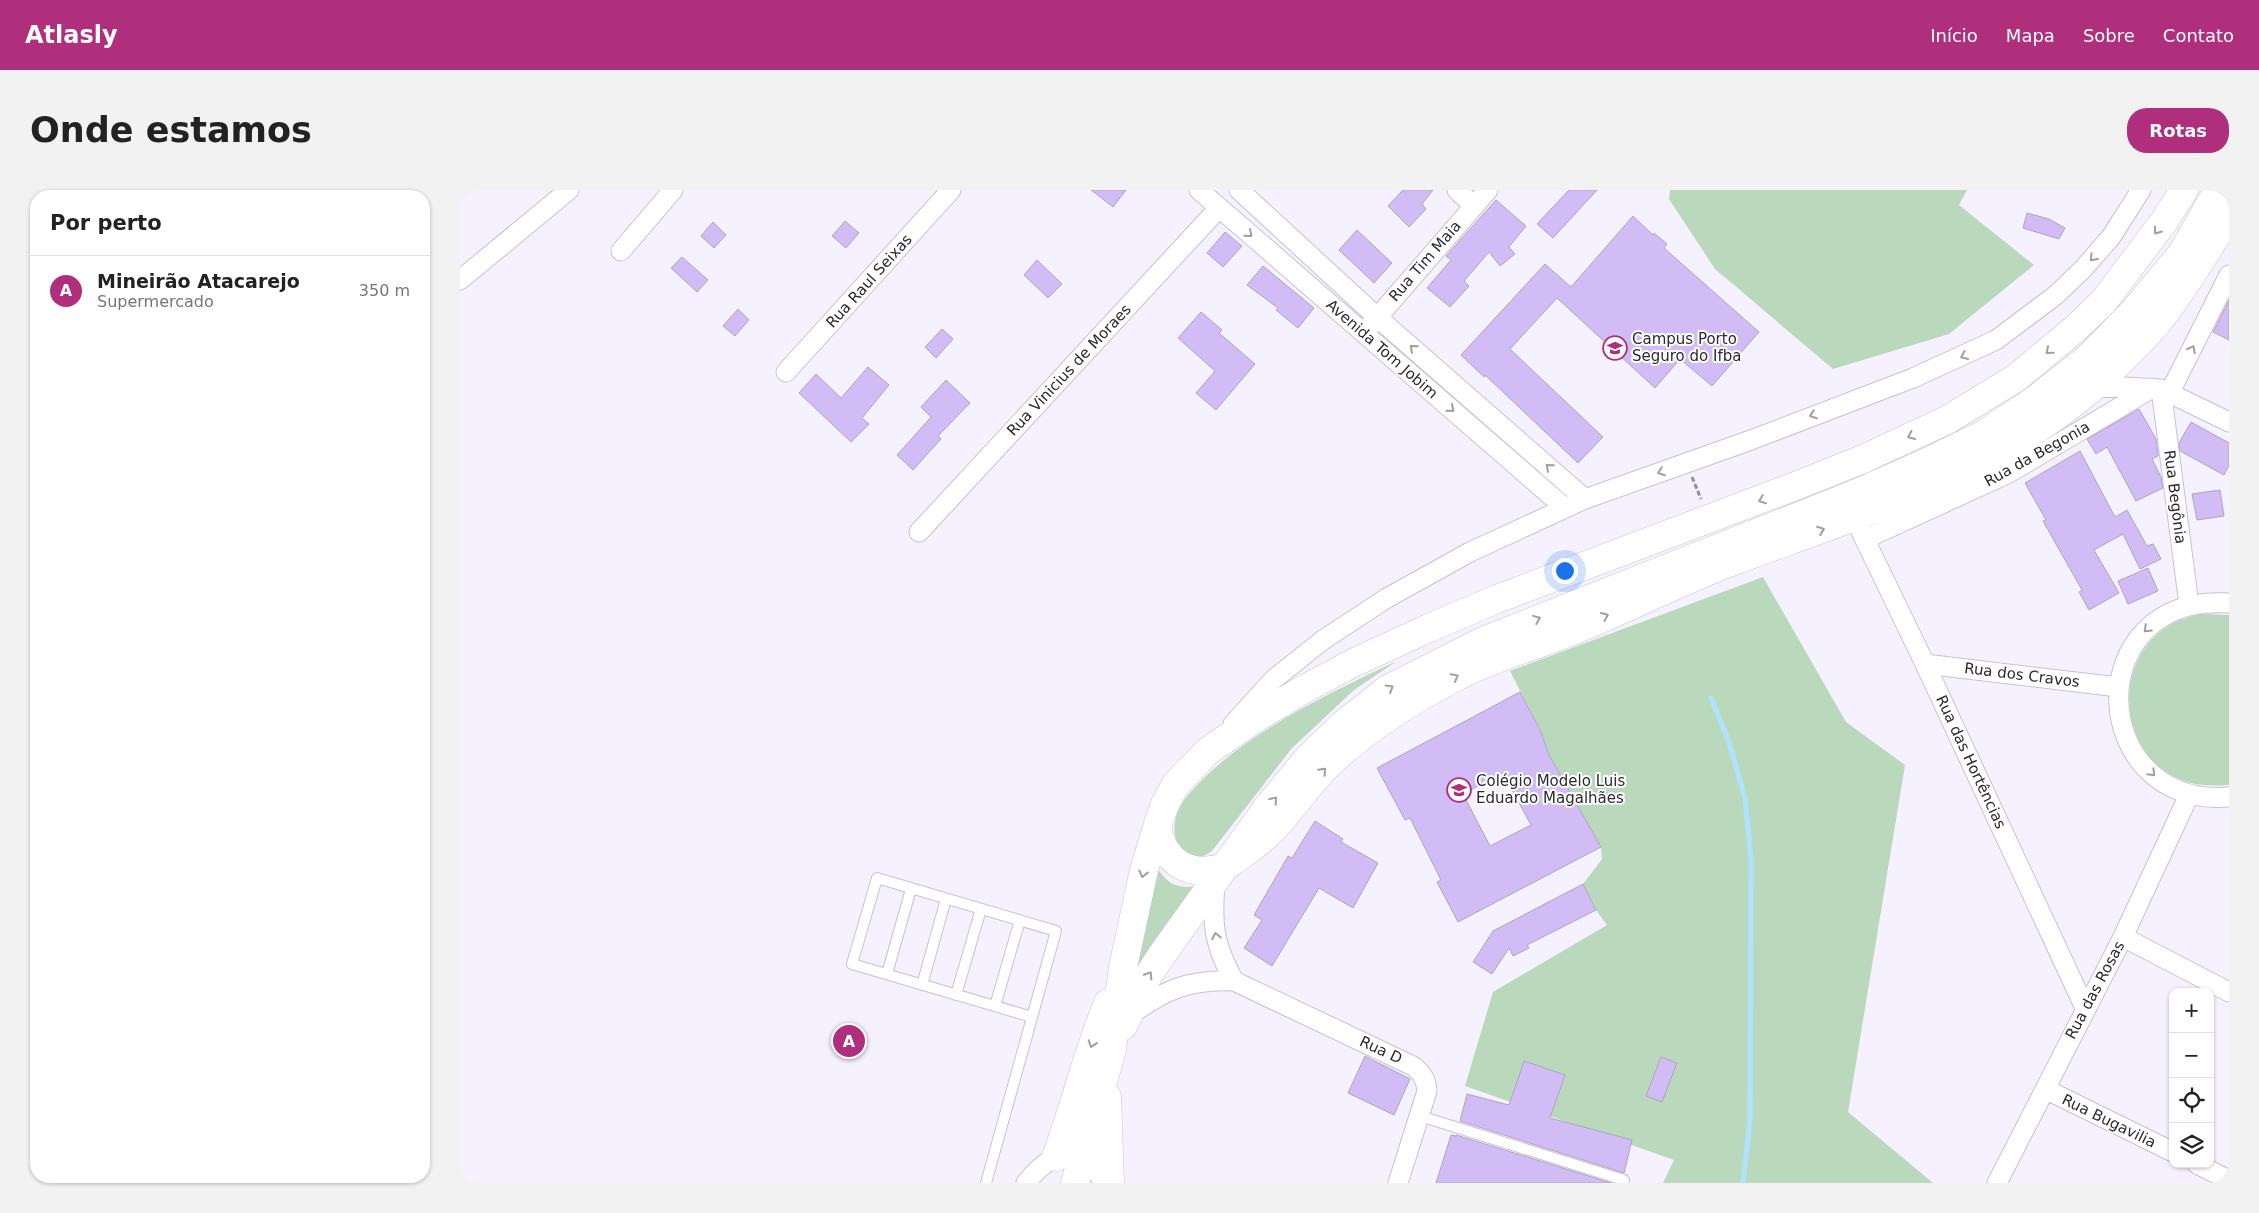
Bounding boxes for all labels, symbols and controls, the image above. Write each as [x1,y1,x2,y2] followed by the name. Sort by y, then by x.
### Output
[25,21,118,49] text: Atlasly
[1930,25,1978,46] text: Início
[2006,25,2055,46] text: Mapa
[2083,25,2135,46] text: Sobre
[2163,25,2234,46] text: Contato
[2127,108,2229,153] button: Rotas
[30,110,312,150] text: Onde estamos
[50,211,162,235] text: Por perto
[1385,217,1465,305] street label: Rua Tim Maia
[2154,225,2163,235] one-way arrow
[1243,228,1252,237] one-way arrow
[822,230,916,332] street label: Rua Raul Seixas
[2089,252,2098,261] one-way arrow
[97,270,300,292] text: Mineirão Atacarejo
[60,281,72,300] text: A
[359,281,410,300] text: 350 m
[97,292,214,311] text: Supermercado
[1323,296,1441,402] street label: Avenida Tom Jobim
[1003,300,1135,440] street label: Rua Vinicius de Moraes
[1632,330,1741,365] place label: Campus Porto Seguro do Ifba
[1602,335,1628,361] school or university icon: Campus Porto Seguro do Ifba
[1409,345,1418,354] one-way arrow
[2045,345,2054,354] one-way arrow
[2186,345,2196,354] one-way arrow
[1960,349,1969,360] one-way arrow
[1445,403,1454,412] one-way arrow
[1809,409,1818,420] one-way arrow
[1981,418,2093,490] street label: Rua da Begonia
[1907,430,1916,441] one-way arrow
[2160,449,2190,545] street label: Rua Begônia
[1545,463,1554,472] one-way arrow
[1657,466,1666,476] one-way arrow
[1758,493,1767,504] one-way arrow
[1816,525,1825,536] one-way arrow
[1552,558,1578,584] your location
[1600,612,1609,622] one-way arrow
[1532,615,1541,625] one-way arrow
[2144,623,2153,632] one-way arrow
[1963,659,2081,691] street label: Rua dos Cravos
[1450,673,1459,683] one-way arrow
[1385,685,1394,695] one-way arrow
[1932,692,2010,832] street label: Rua das Hortências
[2146,767,2155,776] one-way arrow
[1317,768,1326,777] one-way arrow
[1476,772,1625,807] place label: Colégio Modelo Luis Eduardo Magalhães
[1446,777,1472,803] school or university icon: Colégio Modelo Luis Eduardo Magalhães
[1268,797,1276,806] one-way arrow
[1138,869,1149,878] one-way arrow
[1211,931,1221,940] one-way arrow
[2062,938,2128,1042] street label: Rua das Rosas
[1143,972,1152,981] one-way arrow
[2169,988,2214,1168] map controls
[2169,988,2214,1033] button: +
[833,1022,865,1060] pin: A
[1357,1032,1405,1068] street label: Rua D
[2169,1033,2214,1078] button: −
[1088,1040,1098,1048] one-way arrow
[2169,1078,2214,1123] button: locate
[2059,1090,2159,1152] street label: Rua Bugavilia
[2169,1123,2214,1168] button: layers

